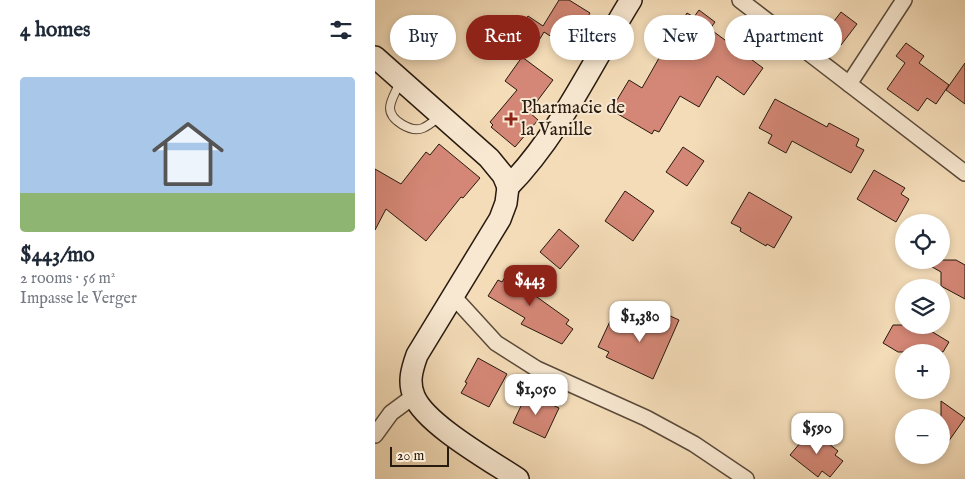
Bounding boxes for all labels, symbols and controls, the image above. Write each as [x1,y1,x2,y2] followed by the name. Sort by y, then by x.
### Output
[390,15,456,60] chip: Buy
[466,15,540,60] chip: Rent
[550,15,634,60] chip: Filters
[644,15,715,60] chip: New
[725,15,842,60] chip: Apartment
[327,16,355,44] icon: filters
[20,17,90,44] text: 4 homes
[521,96,625,142] place label: Pharmacie de la Vanille
[143,109,233,199] icon: home
[505,113,517,125] marker: Pharmacie de la Vanille
[895,214,950,464] map controls
[895,214,950,269] button: locate
[20,242,95,269] text: $443/mo
[500,264,560,307] pin: $443
[20,269,115,289] text: 2 rooms · 56 m²
[515,271,545,291] text: $443
[895,279,950,334] button: layers
[20,289,137,309] text: Impasse le Verger
[599,300,681,343] pin: $1,380
[620,307,660,327] text: $1,380
[895,344,950,399] button: +
[495,374,577,416] pin: $1,050
[516,380,556,400] text: $1,050
[895,409,950,464] button: −
[787,412,847,455] pin: $590
[802,419,832,439] text: $590
[390,444,449,467] scale bar
[397,447,424,465] text: 20 m

